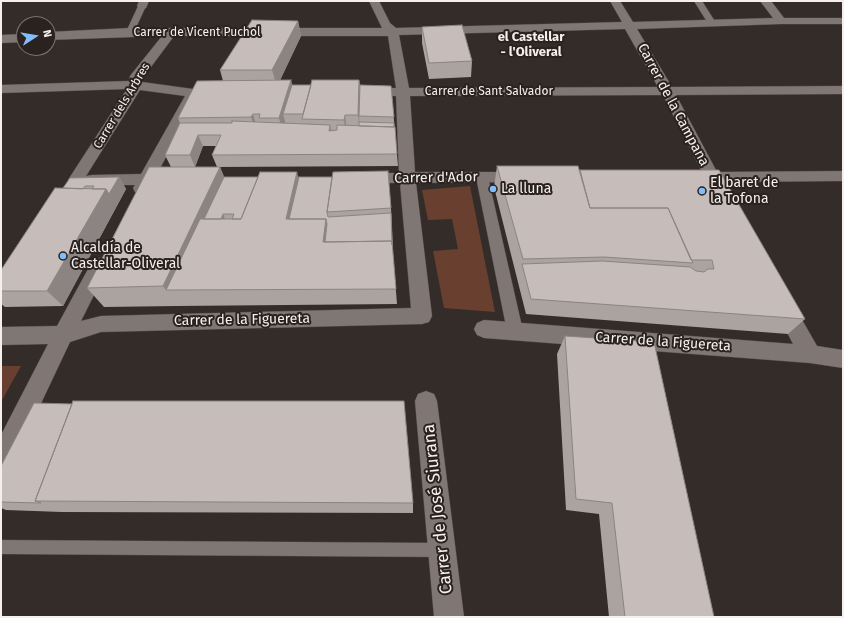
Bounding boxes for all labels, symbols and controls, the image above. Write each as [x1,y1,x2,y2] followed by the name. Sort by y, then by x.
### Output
[16,16,56,56] north arrow
[134,26,260,40] street label: Carrer de Vicent Puchol
[40,29,54,39] text: N
[498,29,564,60] district label: el Castellar - l'Oliveral
[634,41,712,169] street label: Carrer de la Campana
[91,61,153,151] street label: Carrer dels Arbres
[425,85,553,99] street label: Carrer de Sant Salvador
[394,169,478,187] street label: Carrer d'Ador
[710,175,778,208] place label: El baret de la Tofona
[501,181,551,197] place label: La lluna
[488,184,498,194] marker: La lluna
[697,186,707,196] marker: El baret de la Tofona
[71,240,180,272] place label: Alcaldía de Castellar-Oliveral
[58,251,68,261] marker: Alcaldía de Castellar-Oliveral
[174,310,310,330] street label: Carrer de la Figuereta
[595,329,731,355] street label: Carrer de la Figuereta
[419,423,457,595] street label: Carrer de José Siurana

